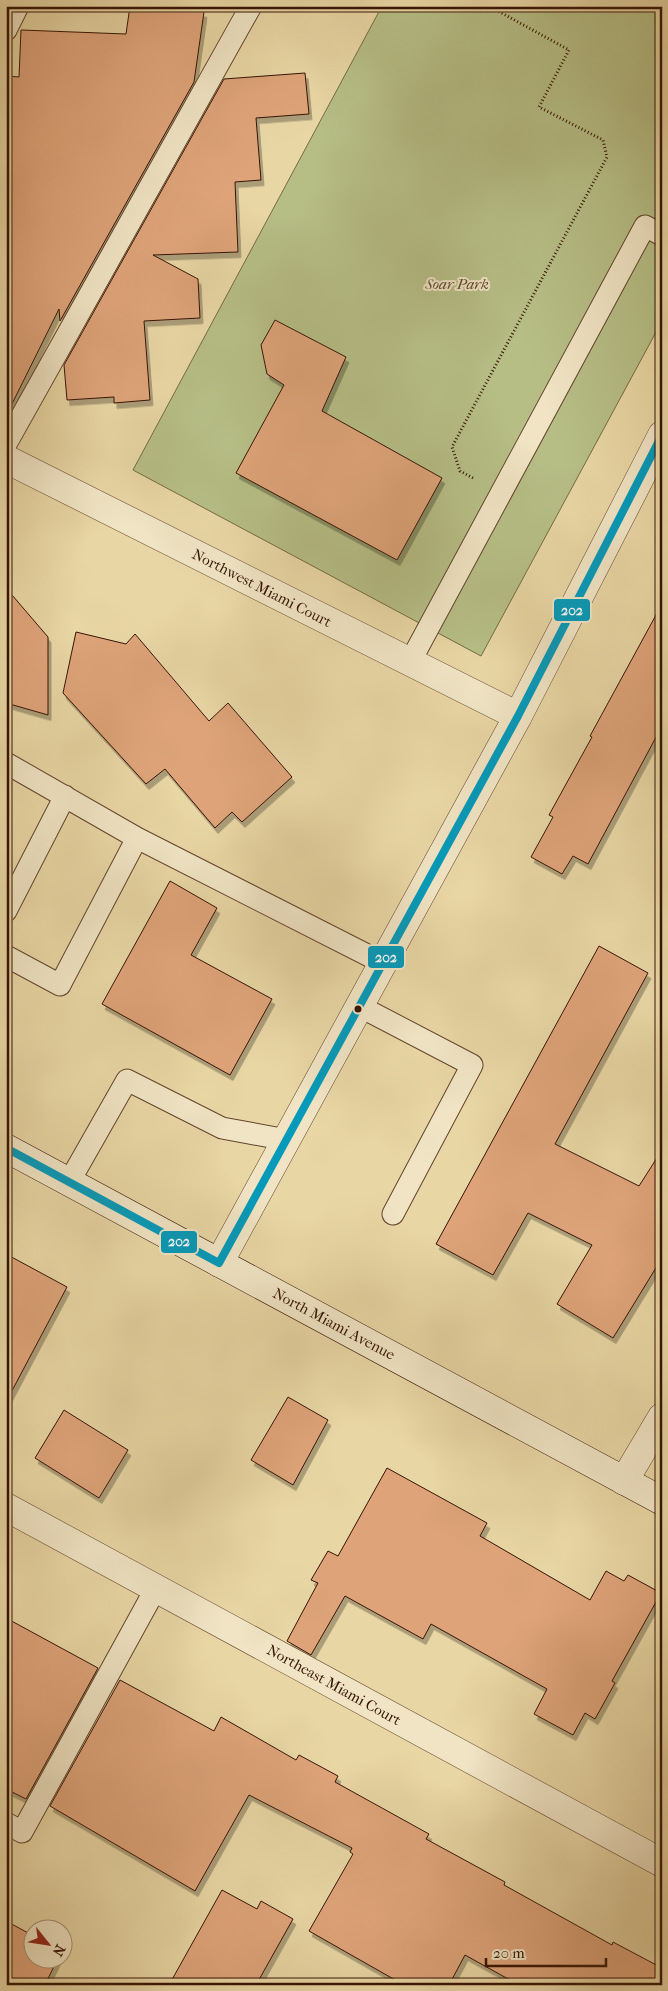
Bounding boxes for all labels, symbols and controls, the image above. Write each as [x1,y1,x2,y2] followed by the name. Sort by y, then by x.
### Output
[424,275,489,293] park label: Soar Park
[189,545,335,631] street label: Northwest Miami Court
[553,598,591,622] line badge: 202
[561,602,583,619] text: 202
[367,945,405,969] line badge: 202
[375,949,397,966] text: 202
[353,1004,363,1014] unlabelled marker
[160,1230,198,1254] line badge: 202
[168,1233,190,1250] text: 202
[270,1284,399,1364] street label: North Miami Avenue
[264,1641,405,1730] street label: Northeast Miami Court
[22,1918,72,1968] north arrow
[486,1936,606,1968] scale bar
[49,1941,69,1959] text: N
[493,1944,525,1962] text: 20 m

